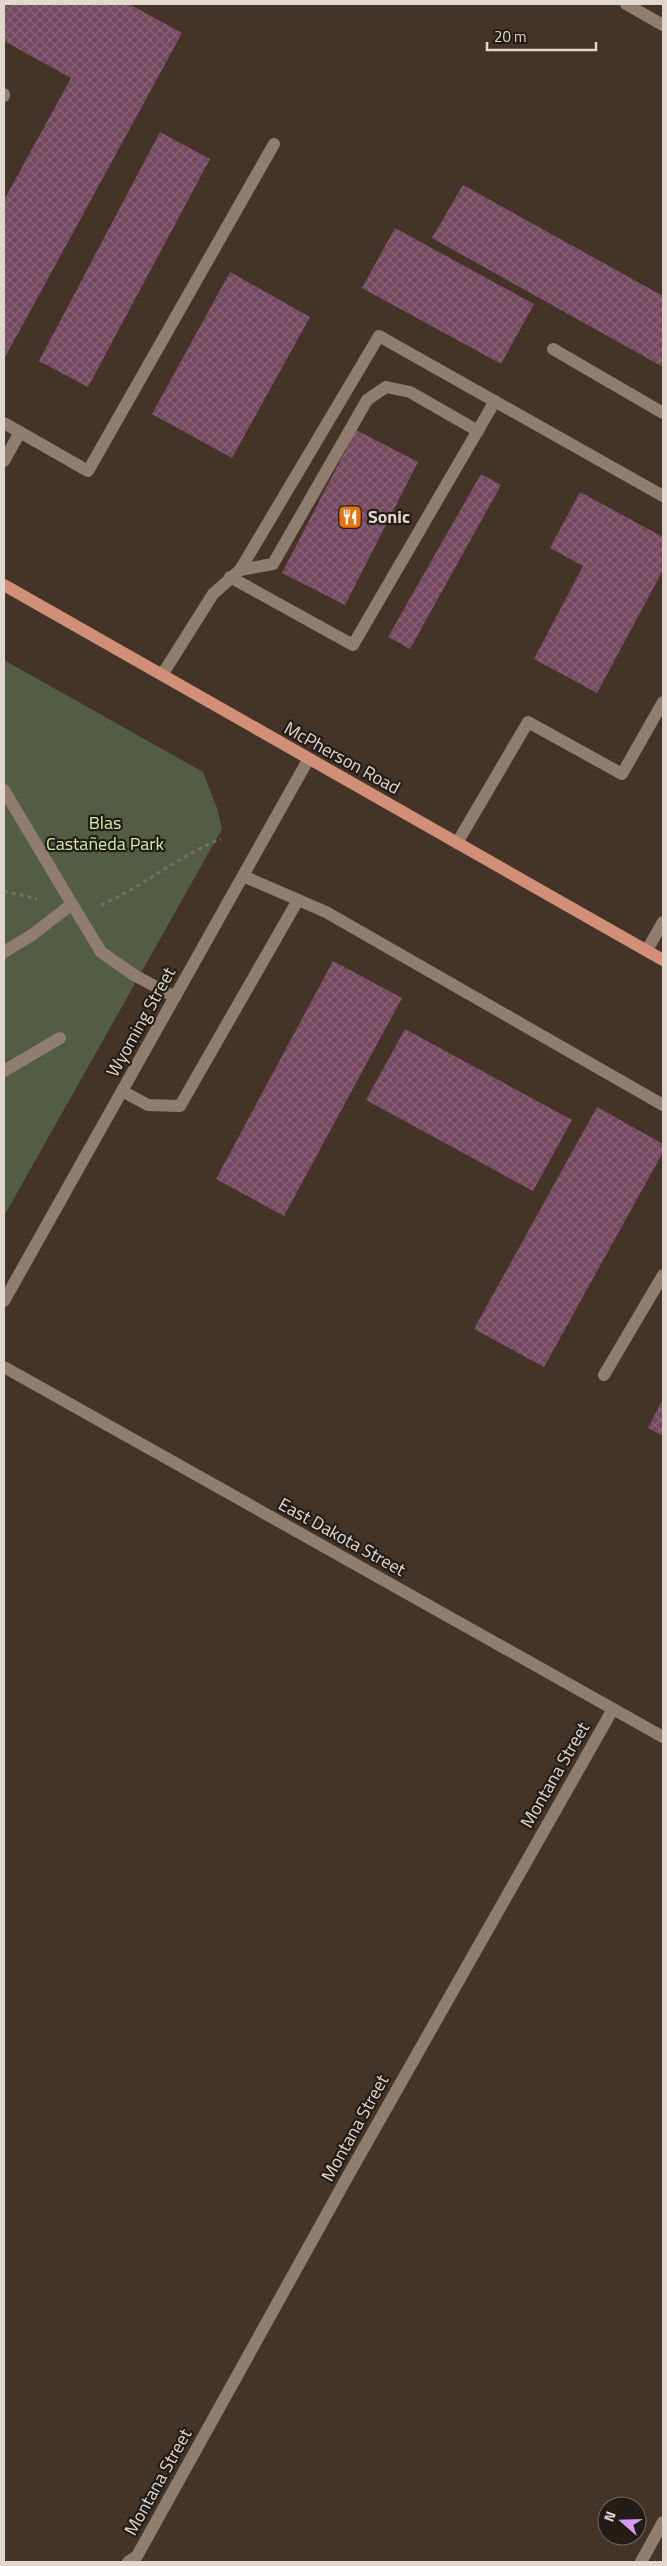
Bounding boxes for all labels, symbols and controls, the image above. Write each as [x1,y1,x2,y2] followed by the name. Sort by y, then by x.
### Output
[487,20,596,52] scale bar
[494,25,527,48] text: 20 m
[368,503,410,530] place label: Sonic
[337,504,363,530] restaurant icon: Sonic
[279,714,405,801] street label: McPherson Road
[46,809,164,857] park label: Blas Castañeda Park
[99,961,182,1082] street label: Wyoming Street
[274,1490,411,1583] street label: East Dakota Street
[513,1716,596,1833] street label: Montana Street
[314,2069,395,2186] street label: Montana Street
[117,2423,198,2540] street label: Montana Street
[597,2496,647,2546] north arrow
[598,2508,621,2525] text: N

